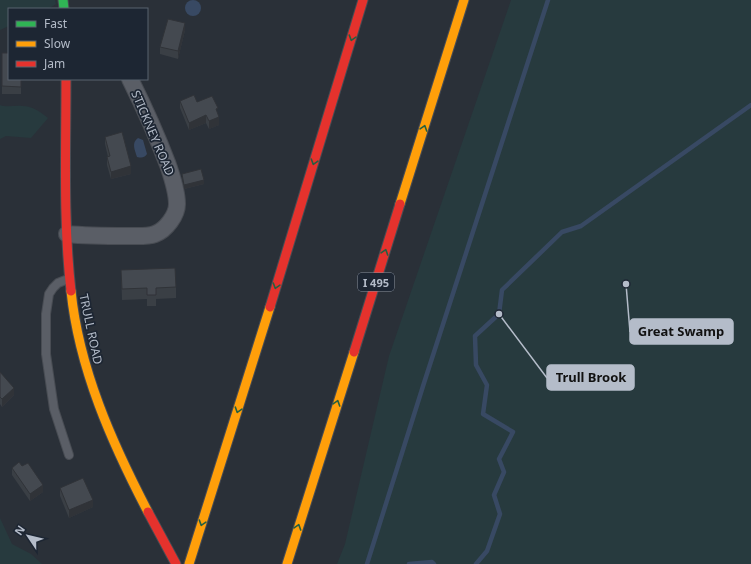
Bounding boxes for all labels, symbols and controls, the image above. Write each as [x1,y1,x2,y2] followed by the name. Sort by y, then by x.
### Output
[8,8,148,80] legend
[44,15,68,32] text: Fast
[348,34,357,41] one-way arrow
[44,35,71,52] text: Slow
[43,55,65,72] text: Jam
[127,88,179,178] street label: STICKNEY ROAD
[419,125,428,132] one-way arrow
[310,158,319,165] one-way arrow
[380,249,389,256] one-way arrow
[358,273,394,291] road number: I 495
[272,283,281,290] one-way arrow
[75,292,107,366] street label: TRULL ROAD
[630,319,733,344] callout: Great Swamp
[638,322,724,340] text: Great Swamp
[547,365,634,390] callout: Trull Brook
[556,368,627,386] text: Trull Brook
[333,400,341,407] one-way arrow
[234,407,242,414] one-way arrow
[8,516,48,556] north arrow
[198,520,207,527] one-way arrow
[11,522,28,538] text: N
[293,523,302,530] one-way arrow

